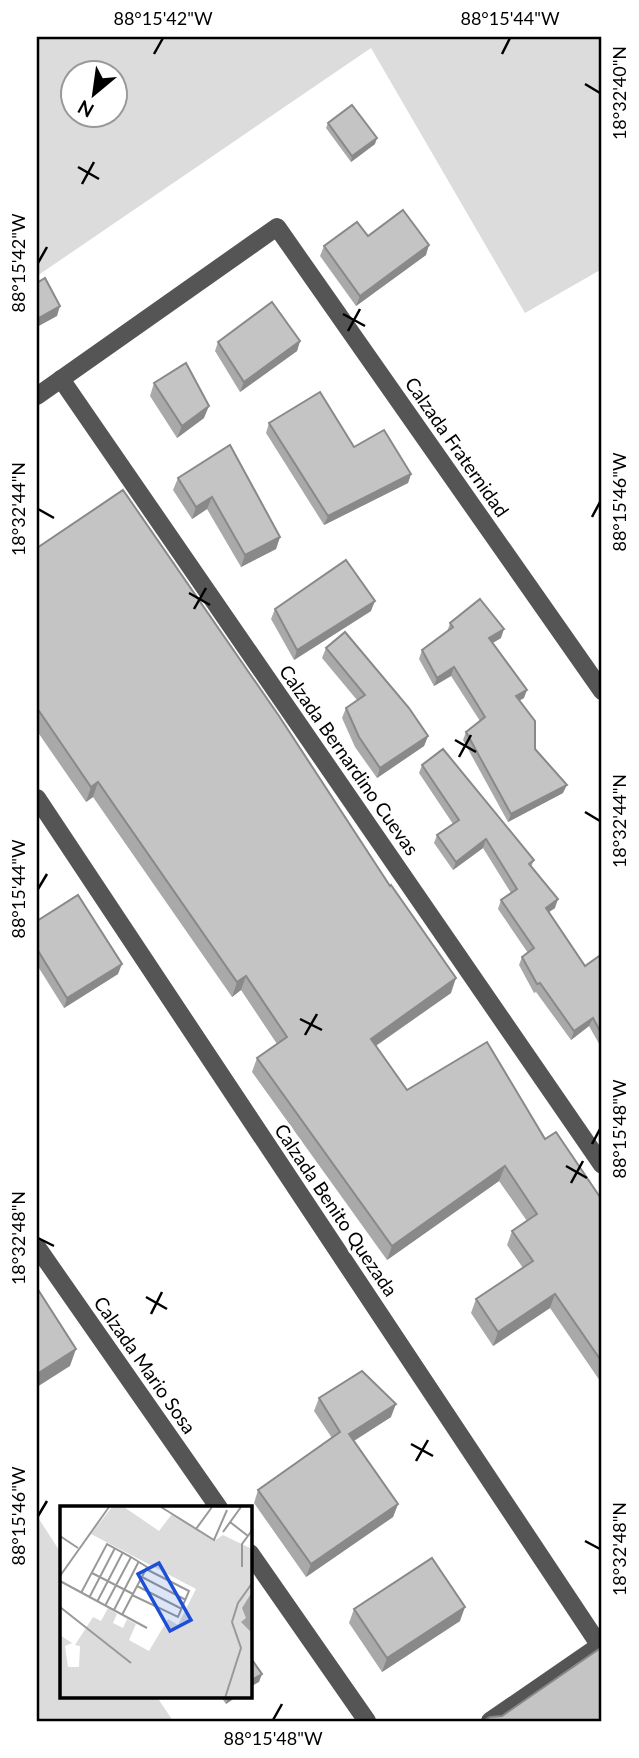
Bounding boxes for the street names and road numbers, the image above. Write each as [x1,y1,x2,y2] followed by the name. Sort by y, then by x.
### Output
[401,372,514,521] street label: Calzada Fraternidad
[275,660,424,859] street label: Calzada Bernardino Cuevas
[270,1119,403,1300] street label: Calzada Benito Quezada
[89,1292,201,1438] street label: Calzada Mario Sosa

